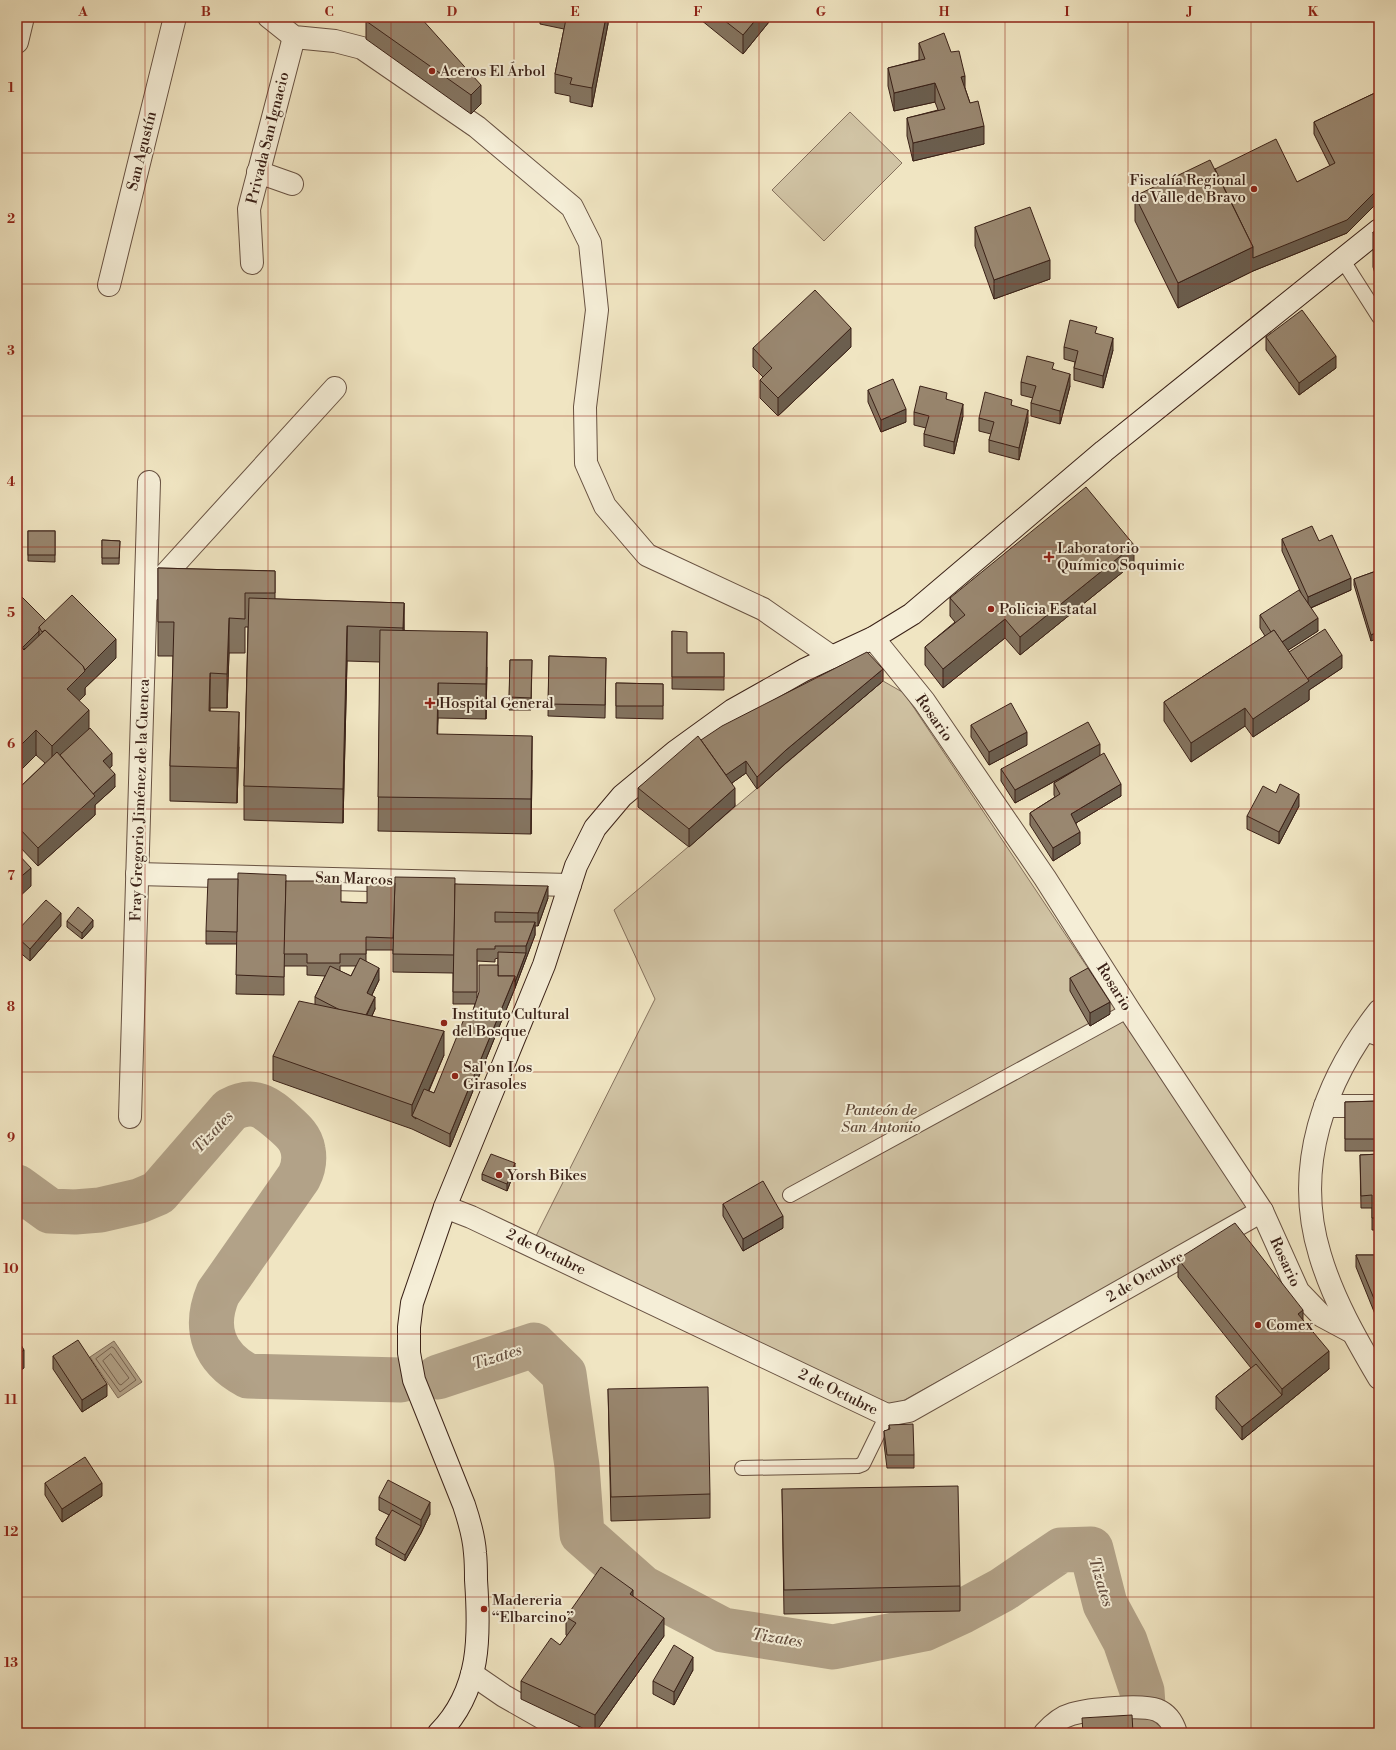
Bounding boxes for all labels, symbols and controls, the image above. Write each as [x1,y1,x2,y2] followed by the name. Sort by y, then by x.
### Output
[77,4,88,20] text: A
[201,4,211,20] text: B
[324,4,334,20] text: C
[447,4,457,20] text: D
[570,4,580,20] text: E
[693,4,703,20] text: F
[816,4,827,20] text: G
[939,4,950,20] text: H
[1064,4,1070,20] text: I
[1185,4,1193,20] text: J
[1308,4,1319,20] text: K
[439,61,546,81] place label: Aceros El Árbol
[427,66,437,76] marker: Aceros El Árbol
[242,70,294,206] street label: Privada San Ignacio
[8,80,15,96] text: 1
[123,109,161,193] street label: San Agustín
[1130,171,1247,207] place label: Fiscalía Regional de Valle de Bravo
[1249,184,1259,194] marker: Fiscalía Regional de Valle de Bravo
[7,211,15,227] text: 2
[7,343,15,359] text: 3
[7,474,16,490] text: 4
[1057,539,1185,575] place label: Laboratorio Químico Soquimic
[1044,552,1054,562] marker: Laboratorio Químico Soquimic
[999,600,1098,619] place label: Policia Estatal
[986,604,996,614] marker: Policia Estatal
[7,605,15,621] text: 5
[126,678,154,922] street label: Fray Gregorio Jiménez de la Cuenca
[911,691,957,745] street label: Rosario
[439,694,554,713] place label: Hospital General
[424,697,436,709] marker: Hospital General
[7,736,15,752] text: 6
[7,868,15,884] text: 7
[315,868,393,890] street label: San Marcos
[1092,959,1136,1015] street label: Rosario
[7,999,15,1015] text: 8
[452,1005,570,1041] place label: Instituto Cultural del Bosque
[439,1018,449,1028] marker: Instituto Cultural del Bosque
[463,1058,532,1094] place label: Sal'on Los Girasoles
[450,1071,460,1081] marker: Sal'on Los Girasoles
[841,1101,921,1137] park label: Panteón de San Antonio
[188,1107,238,1157] water label: Tizates
[7,1130,15,1146] text: 9
[506,1166,587,1185] place label: Yorsh Bikes
[494,1170,504,1180] marker: Yorsh Bikes
[503,1225,589,1279] street label: 2 de Octubre
[1265,1234,1305,1290] street label: Rosario
[1103,1247,1187,1307] street label: 2 de Octubre
[3,1261,19,1277] text: 10
[1266,1316,1313,1335] place label: Comex
[1253,1320,1263,1330] marker: Comex
[470,1340,524,1374] water label: Tizates
[795,1365,881,1419] street label: 2 de Octubre
[5,1392,18,1408] text: 11
[4,1524,18,1540] text: 12
[1084,1555,1118,1609] water label: Tizates
[492,1591,574,1627] place label: Madereria “Elbarcino”
[479,1604,489,1614] marker: Madereria “Elbarcino”
[750,1624,804,1652] water label: Tizates
[4,1655,18,1671] text: 13

